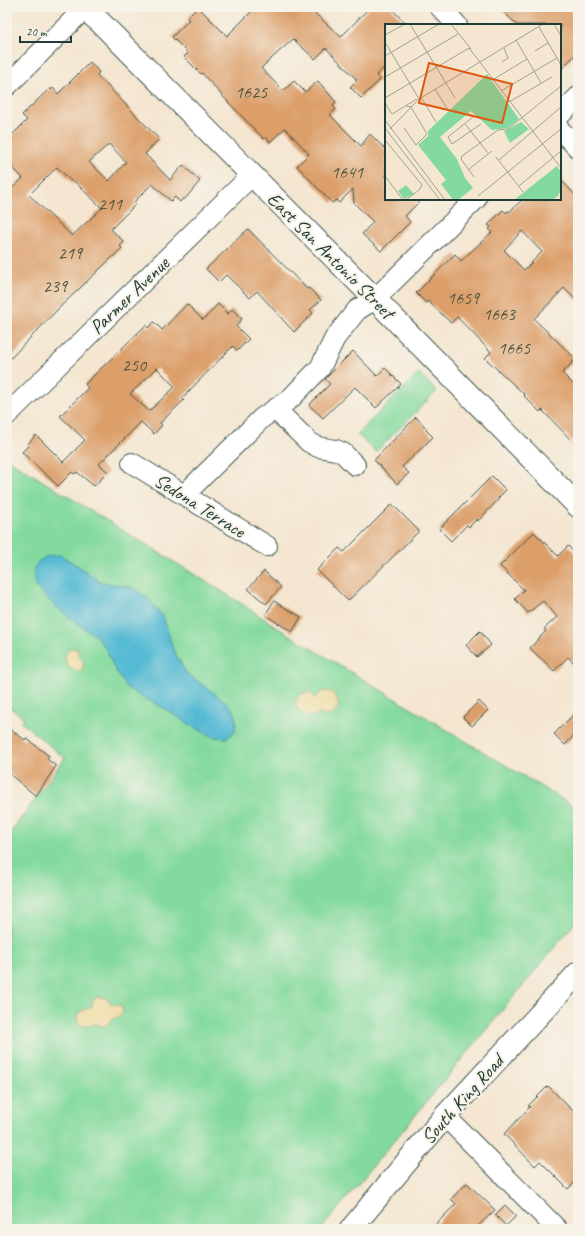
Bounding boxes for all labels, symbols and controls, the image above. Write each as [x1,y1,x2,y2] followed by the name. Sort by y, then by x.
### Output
[20,18,71,44] scale bar
[26,24,48,40] text: 20 m
[385,24,561,200] inset map
[235,81,268,103] house number: 1625
[331,161,364,183] house number: 1641
[262,186,402,327] street label: East San Antonio Street
[98,193,123,215] house number: 211
[58,242,84,264] house number: 219
[84,250,175,339] street label: Parmer Avenue
[43,275,69,297] house number: 239
[447,287,481,309] house number: 1659
[483,303,517,325] house number: 1663
[498,337,531,359] house number: 1665
[122,354,148,376] house number: 250
[150,468,251,544] street label: Sedona Terrace
[416,1047,511,1149] street label: South King Road

